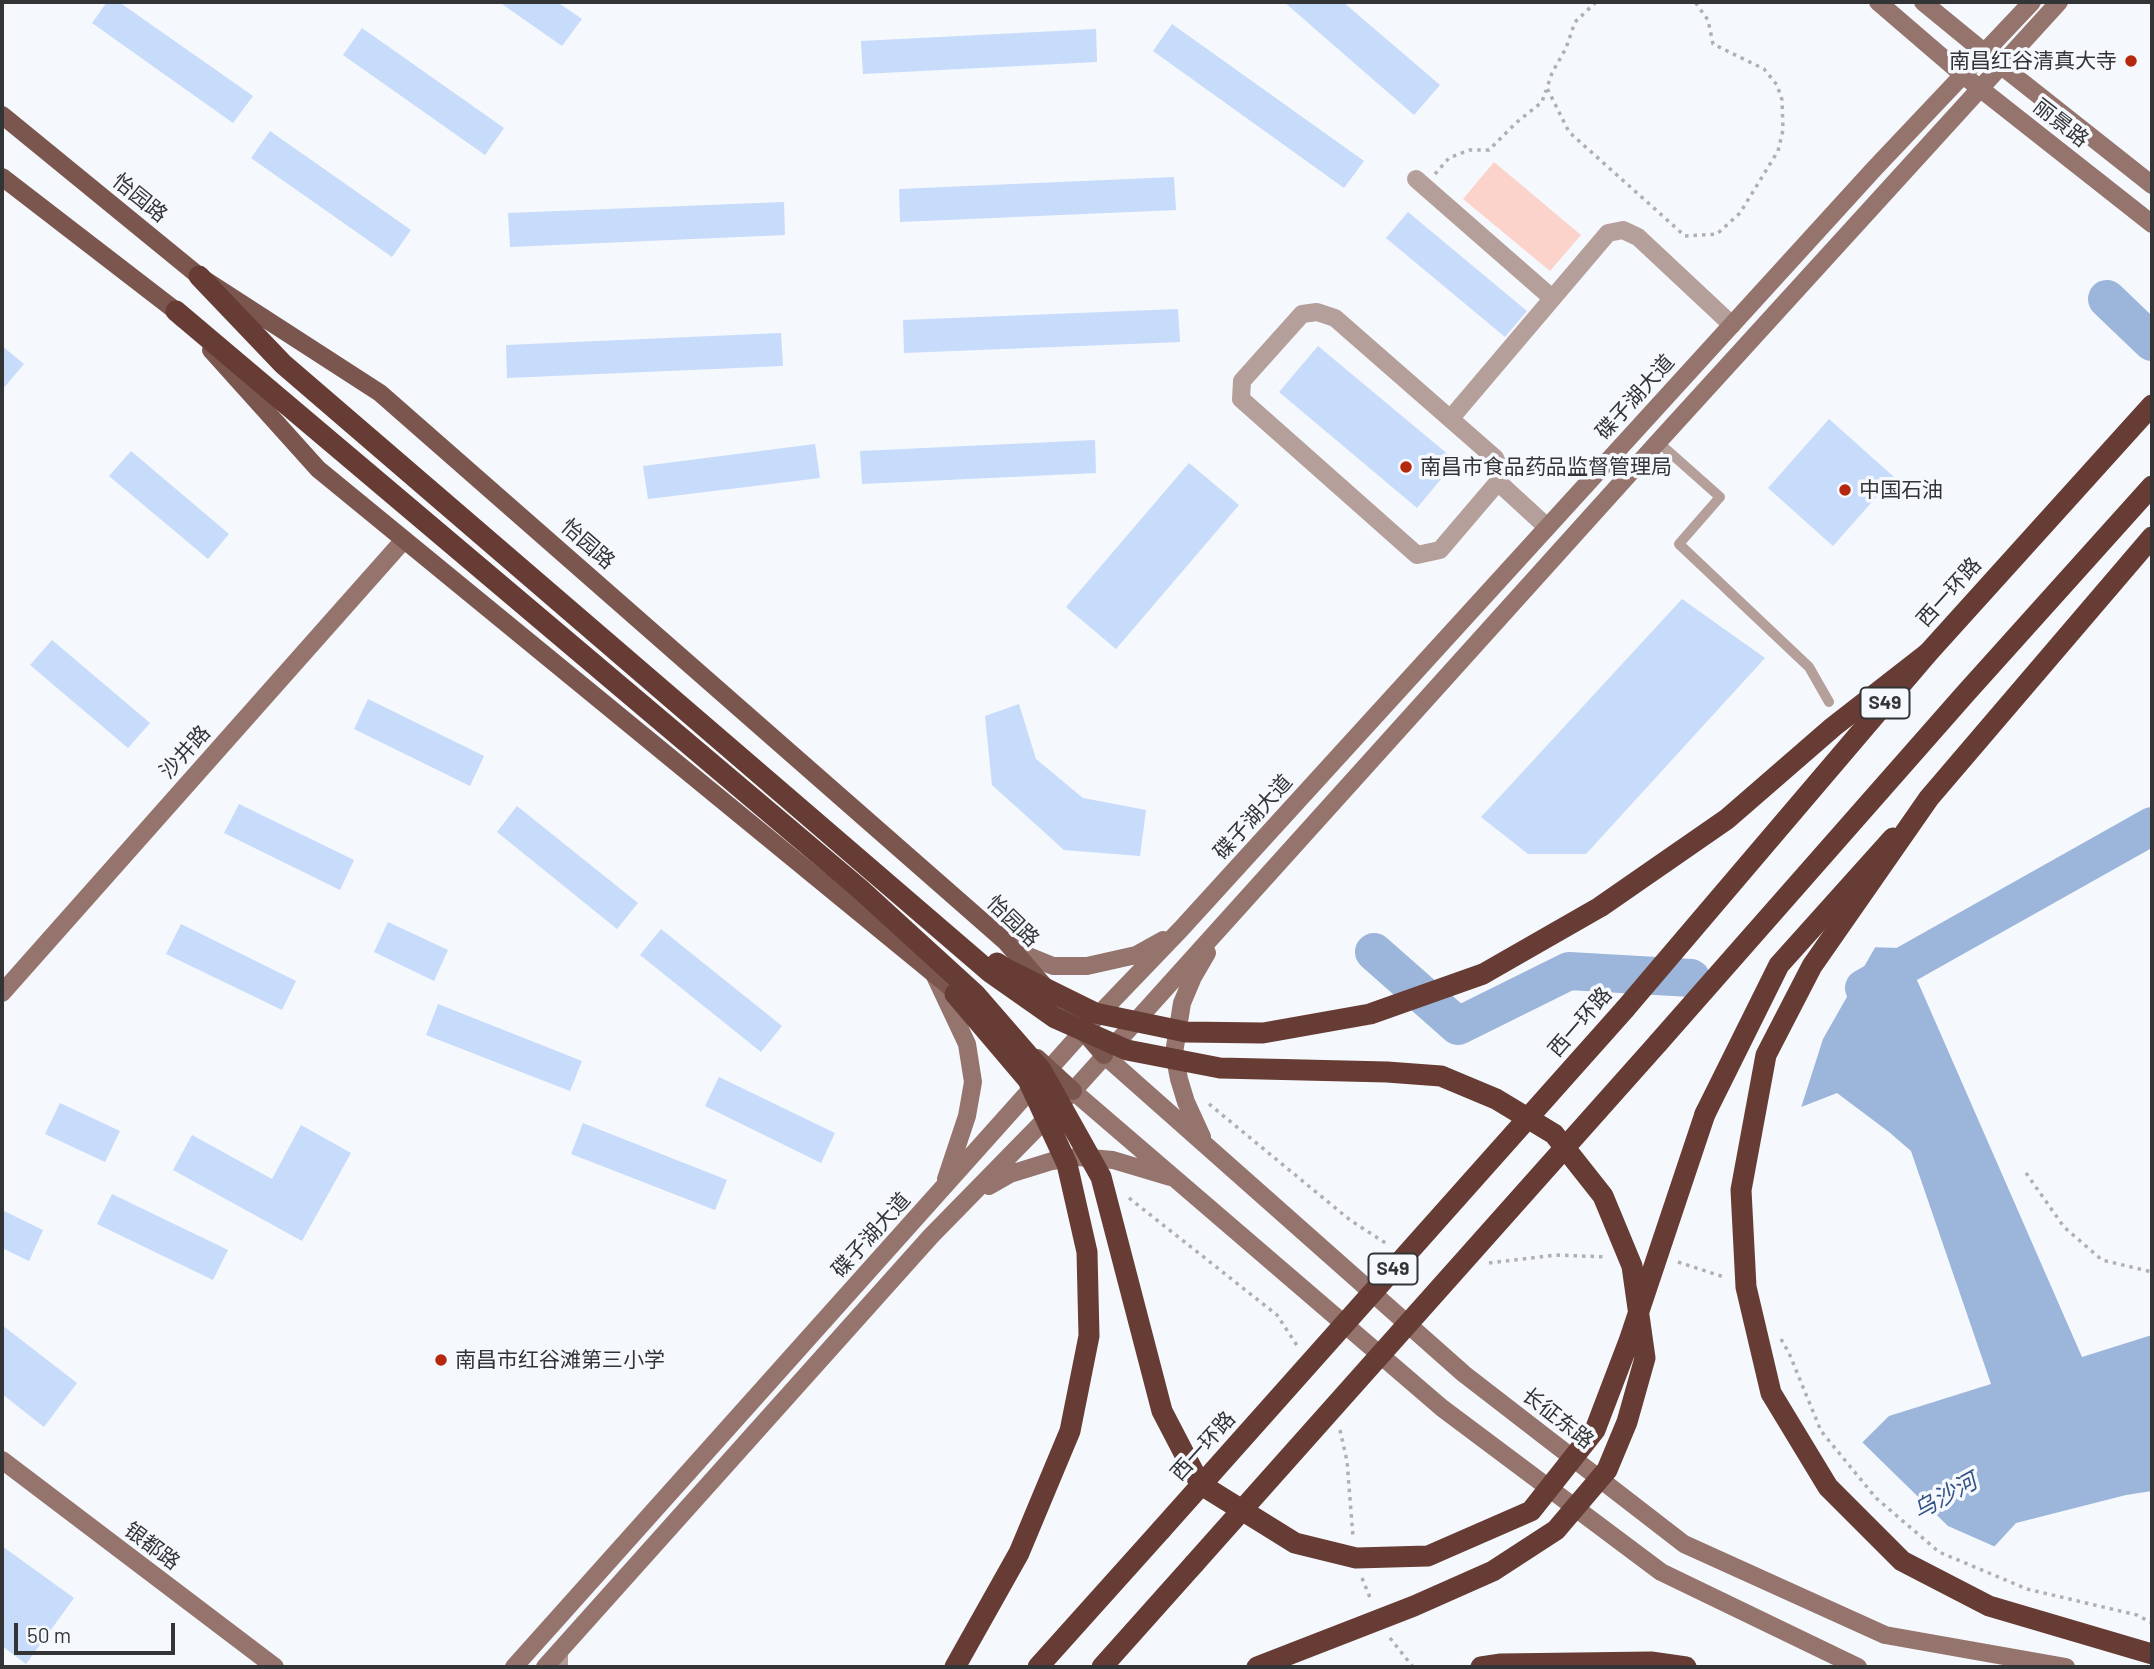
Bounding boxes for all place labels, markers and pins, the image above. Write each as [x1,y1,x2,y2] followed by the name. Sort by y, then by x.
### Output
[1949,48,2117,74] place label: 南昌红谷清真大寺
[2123,53,2139,69] marker: 南昌红谷清真大寺
[1420,454,1672,480] place label: 南昌市食品药品监督管理局
[1398,459,1414,475] marker: 南昌市食品药品监督管理局
[1859,477,1943,503] place label: 中国石油
[1837,482,1853,498] marker: 中国石油
[455,1347,665,1373] place label: 南昌市红谷滩第三小学
[433,1352,449,1368] marker: 南昌市红谷滩第三小学

